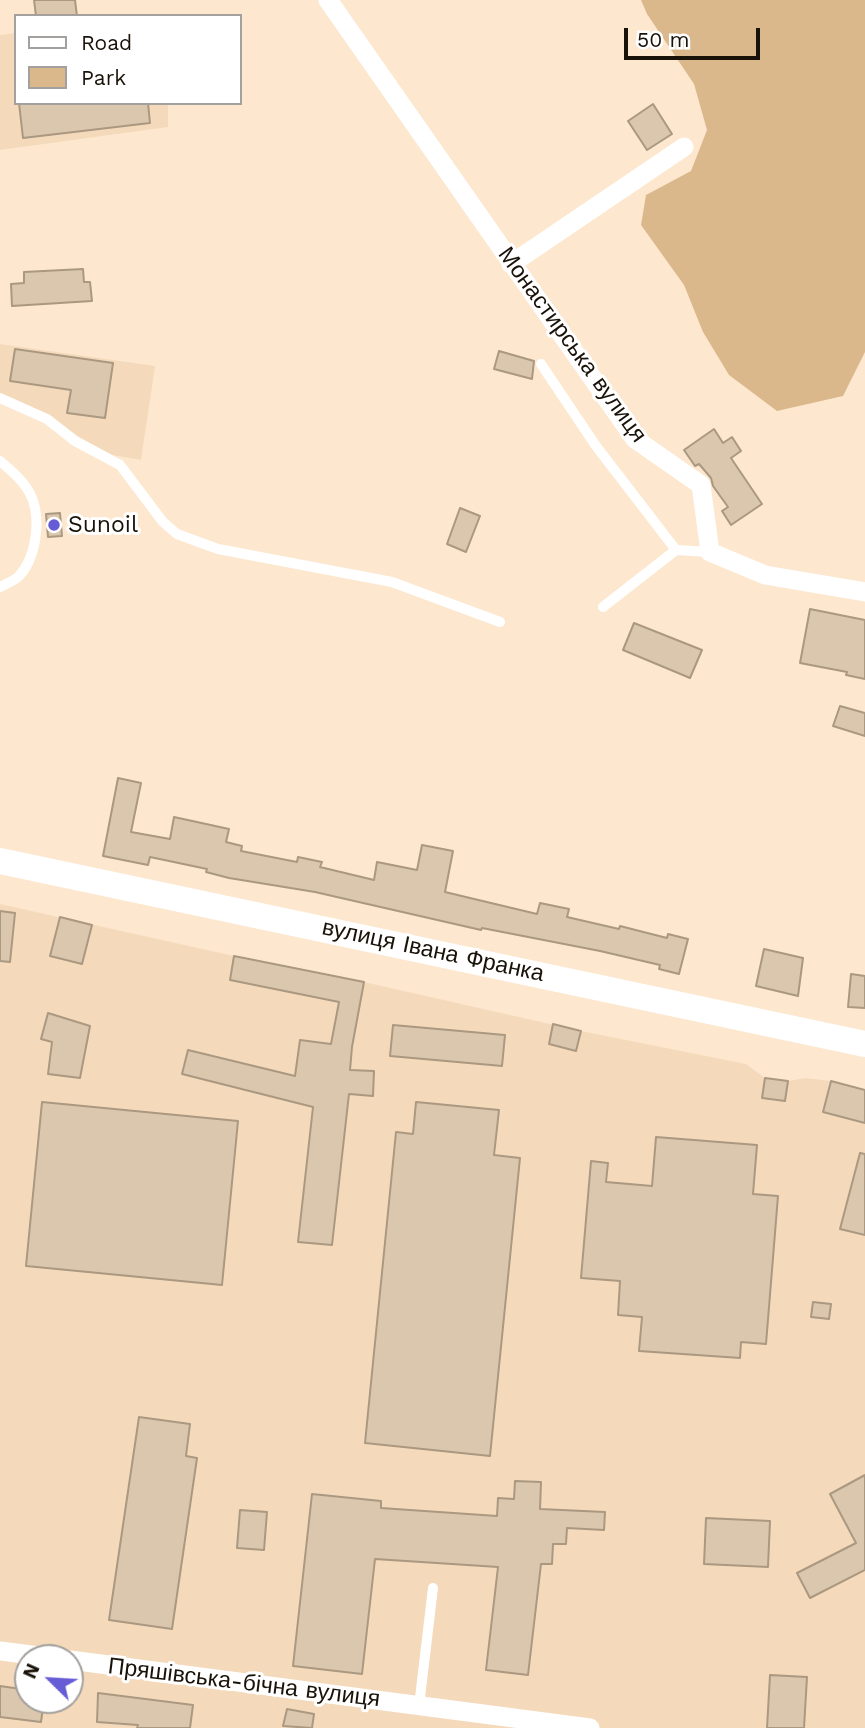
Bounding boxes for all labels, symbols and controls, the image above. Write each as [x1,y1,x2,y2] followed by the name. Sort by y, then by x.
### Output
[14,14,242,105] legend
[627,14,764,58] scale bar
[637,27,689,52] text: 50 m
[81,30,132,55] text: Road
[81,65,126,90] text: Park
[492,242,652,448] street label: Монастирська вулиця
[68,511,138,539] place label: Sunoil
[46,517,62,533] marker: Sunoil
[320,914,546,988] street label: вулиця Івана Франка
[14,1644,84,1714] north arrow
[106,1653,382,1713] street label: Пряшівська-бічна вулиця
[18,1660,45,1682] text: N

